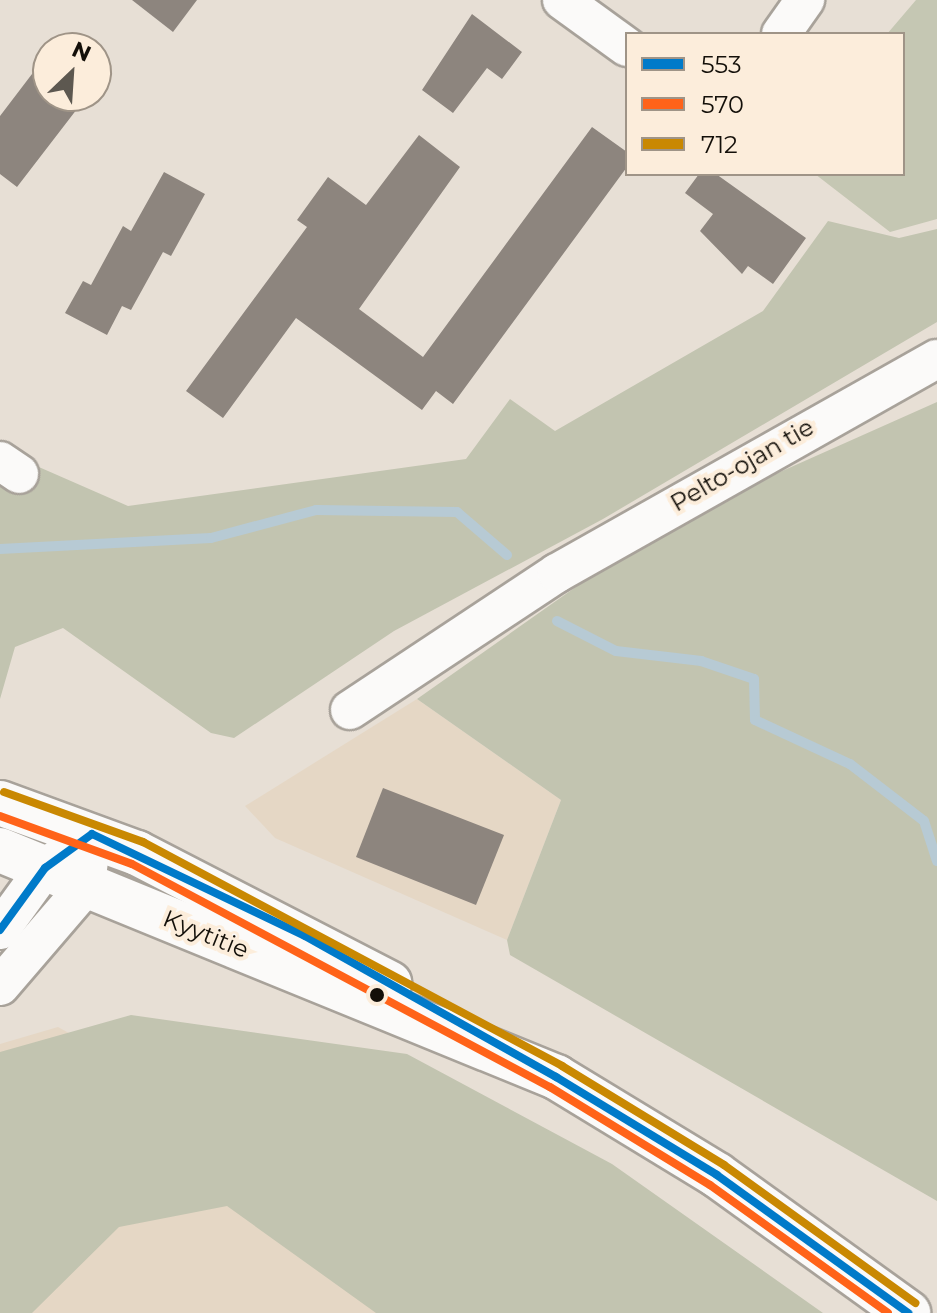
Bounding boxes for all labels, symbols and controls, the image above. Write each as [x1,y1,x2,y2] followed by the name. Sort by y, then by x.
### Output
[32,32,112,112] north arrow
[625,32,905,176] legend
[68,36,95,68] text: N
[701,50,741,79] text: 553
[701,90,744,119] text: 570
[701,130,738,159] text: 712
[665,412,819,518] street label: Pelto-ojan tie
[159,904,253,964] street label: Kyytitie
[369,987,385,1003] unlabelled marker

